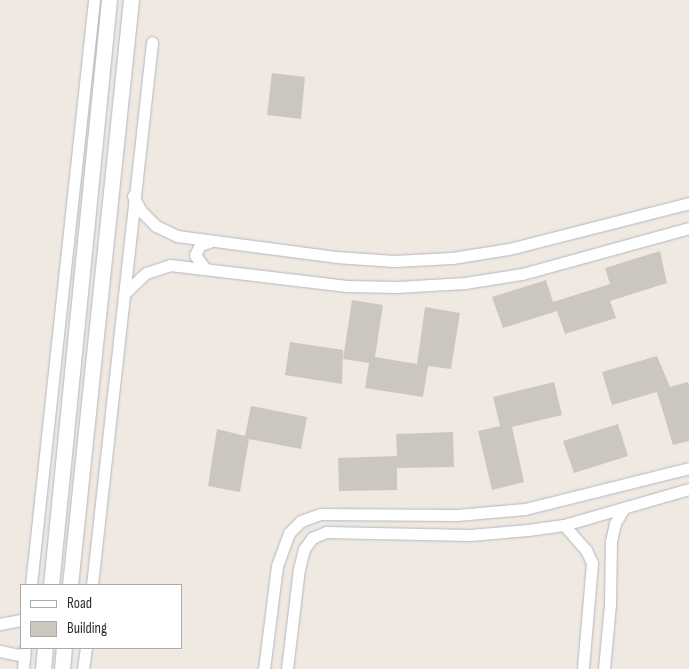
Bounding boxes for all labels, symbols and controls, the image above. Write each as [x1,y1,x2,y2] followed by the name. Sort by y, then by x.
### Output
[20,584,182,649] legend
[67,594,92,613] text: Road
[67,619,107,638] text: Building

